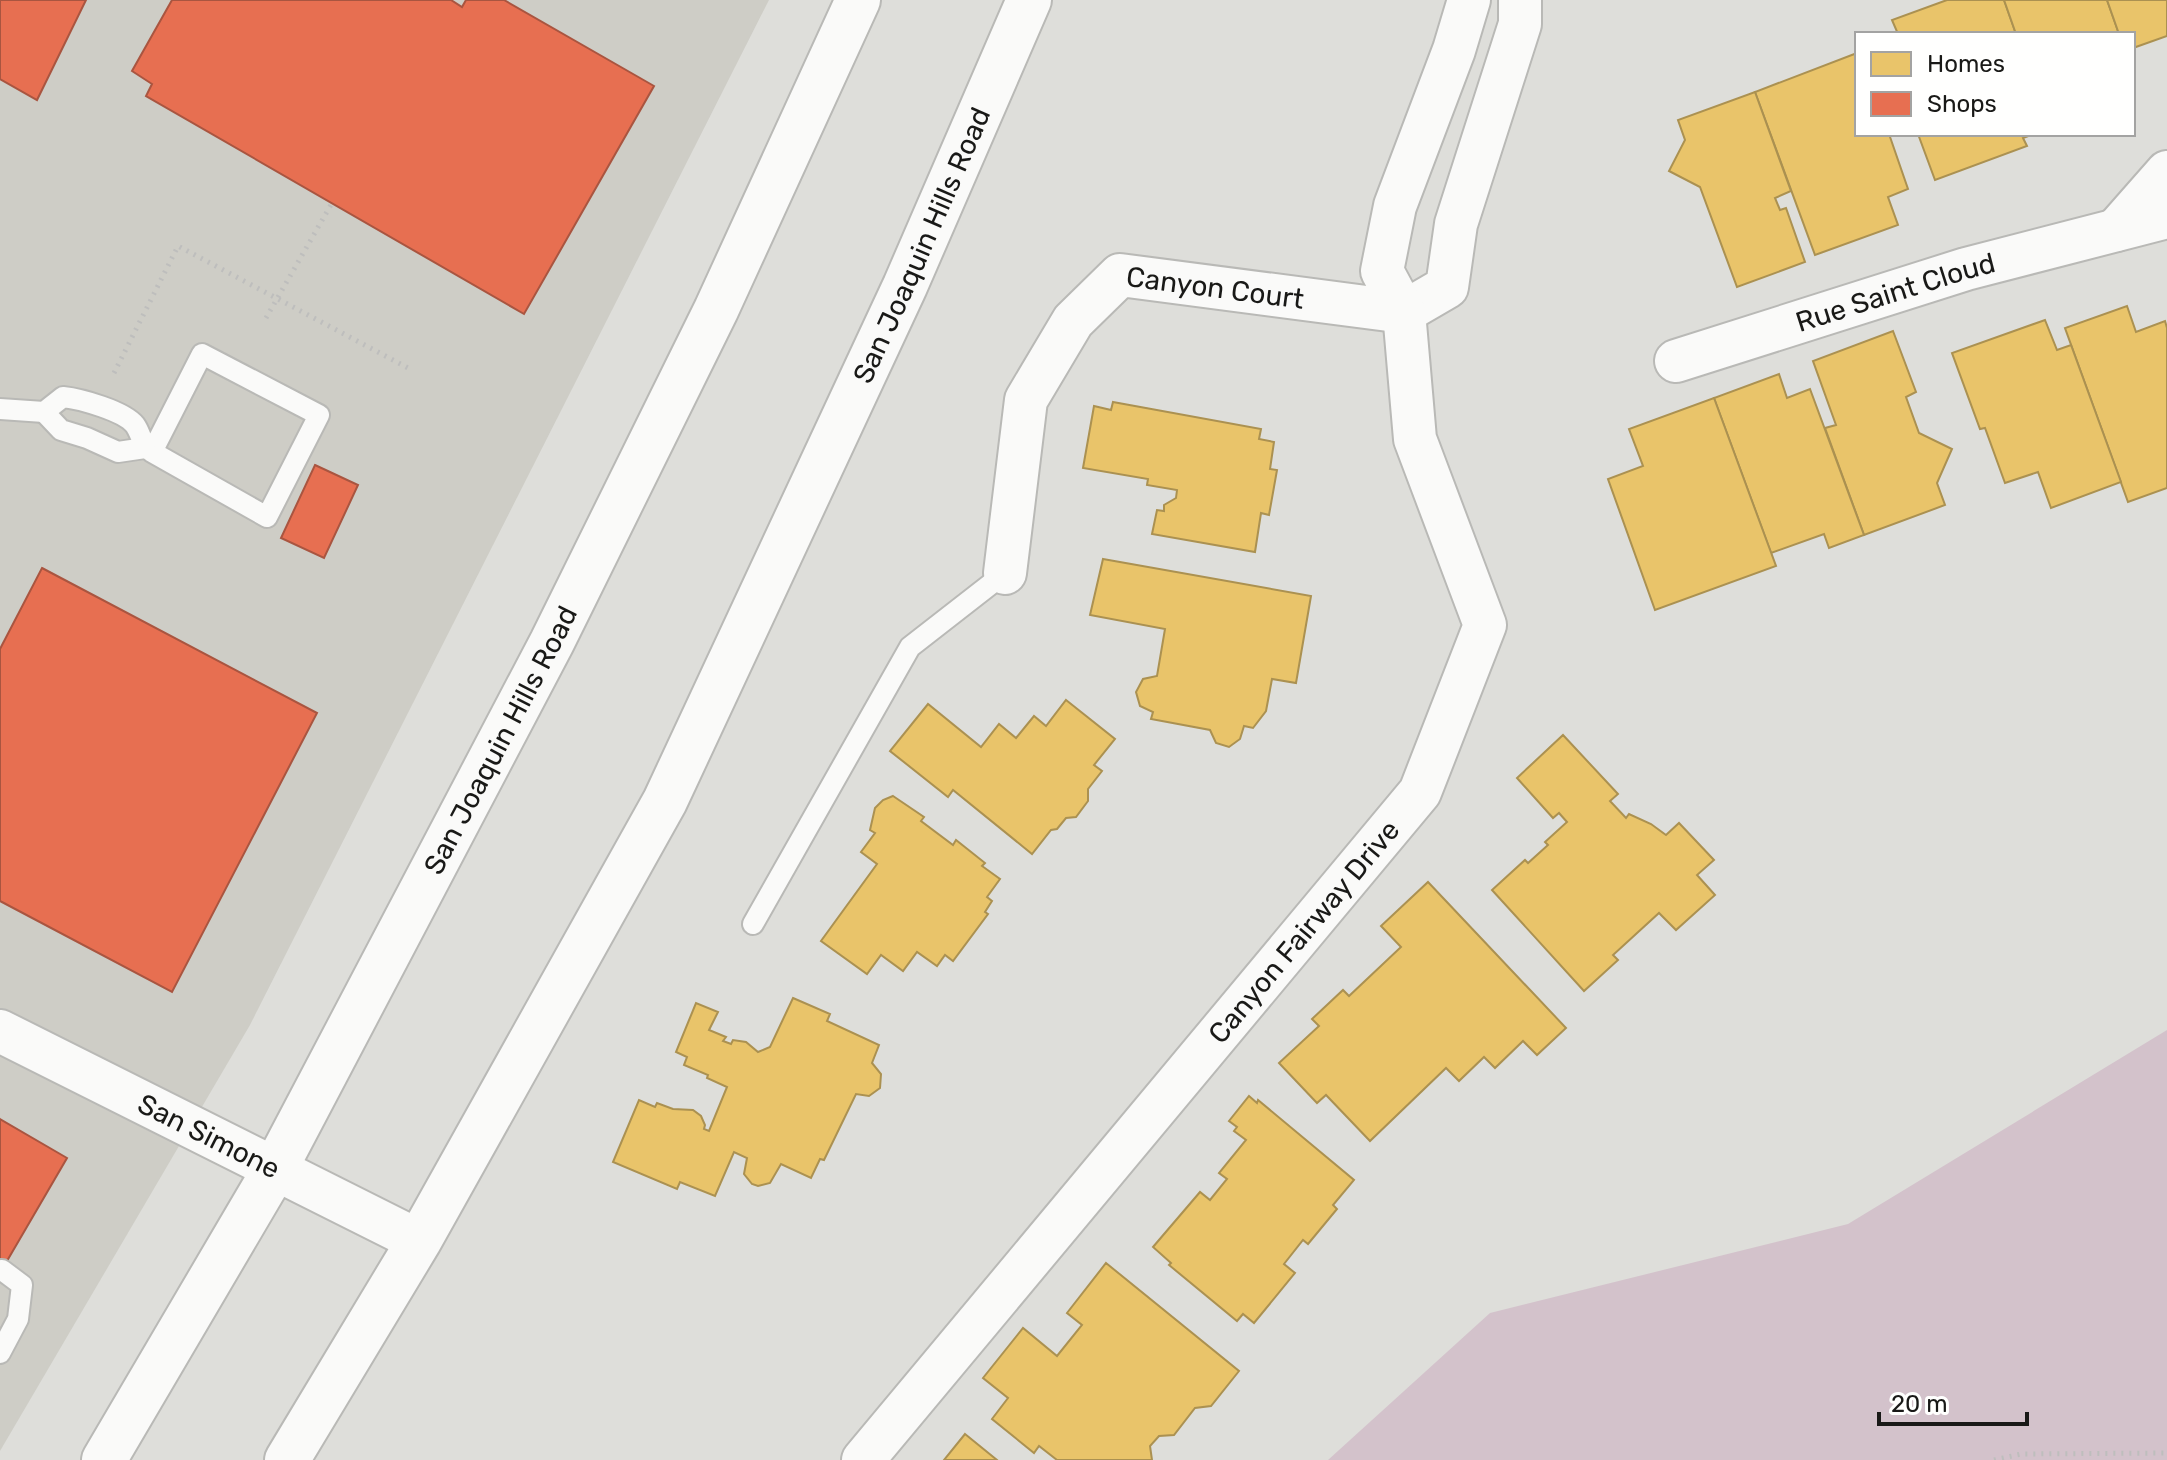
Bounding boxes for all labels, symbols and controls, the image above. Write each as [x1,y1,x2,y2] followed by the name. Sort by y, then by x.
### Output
[1855,32,2135,136] legend
[1927,50,2005,78] text: Homes
[1927,90,1997,118] text: Shops
[846,102,997,388] street label: San Joaquin Hills Road
[1792,246,1999,339] street label: Rue Saint Cloud
[1124,260,1306,316] street label: Canyon Court
[417,601,584,880] street label: San Joaquin Hills Road
[1202,814,1406,1050] street label: Canyon Fairway Drive
[132,1087,285,1186] street label: San Simone
[1879,1376,2027,1426] scale bar
[1891,1390,1948,1418] text: 20 m

